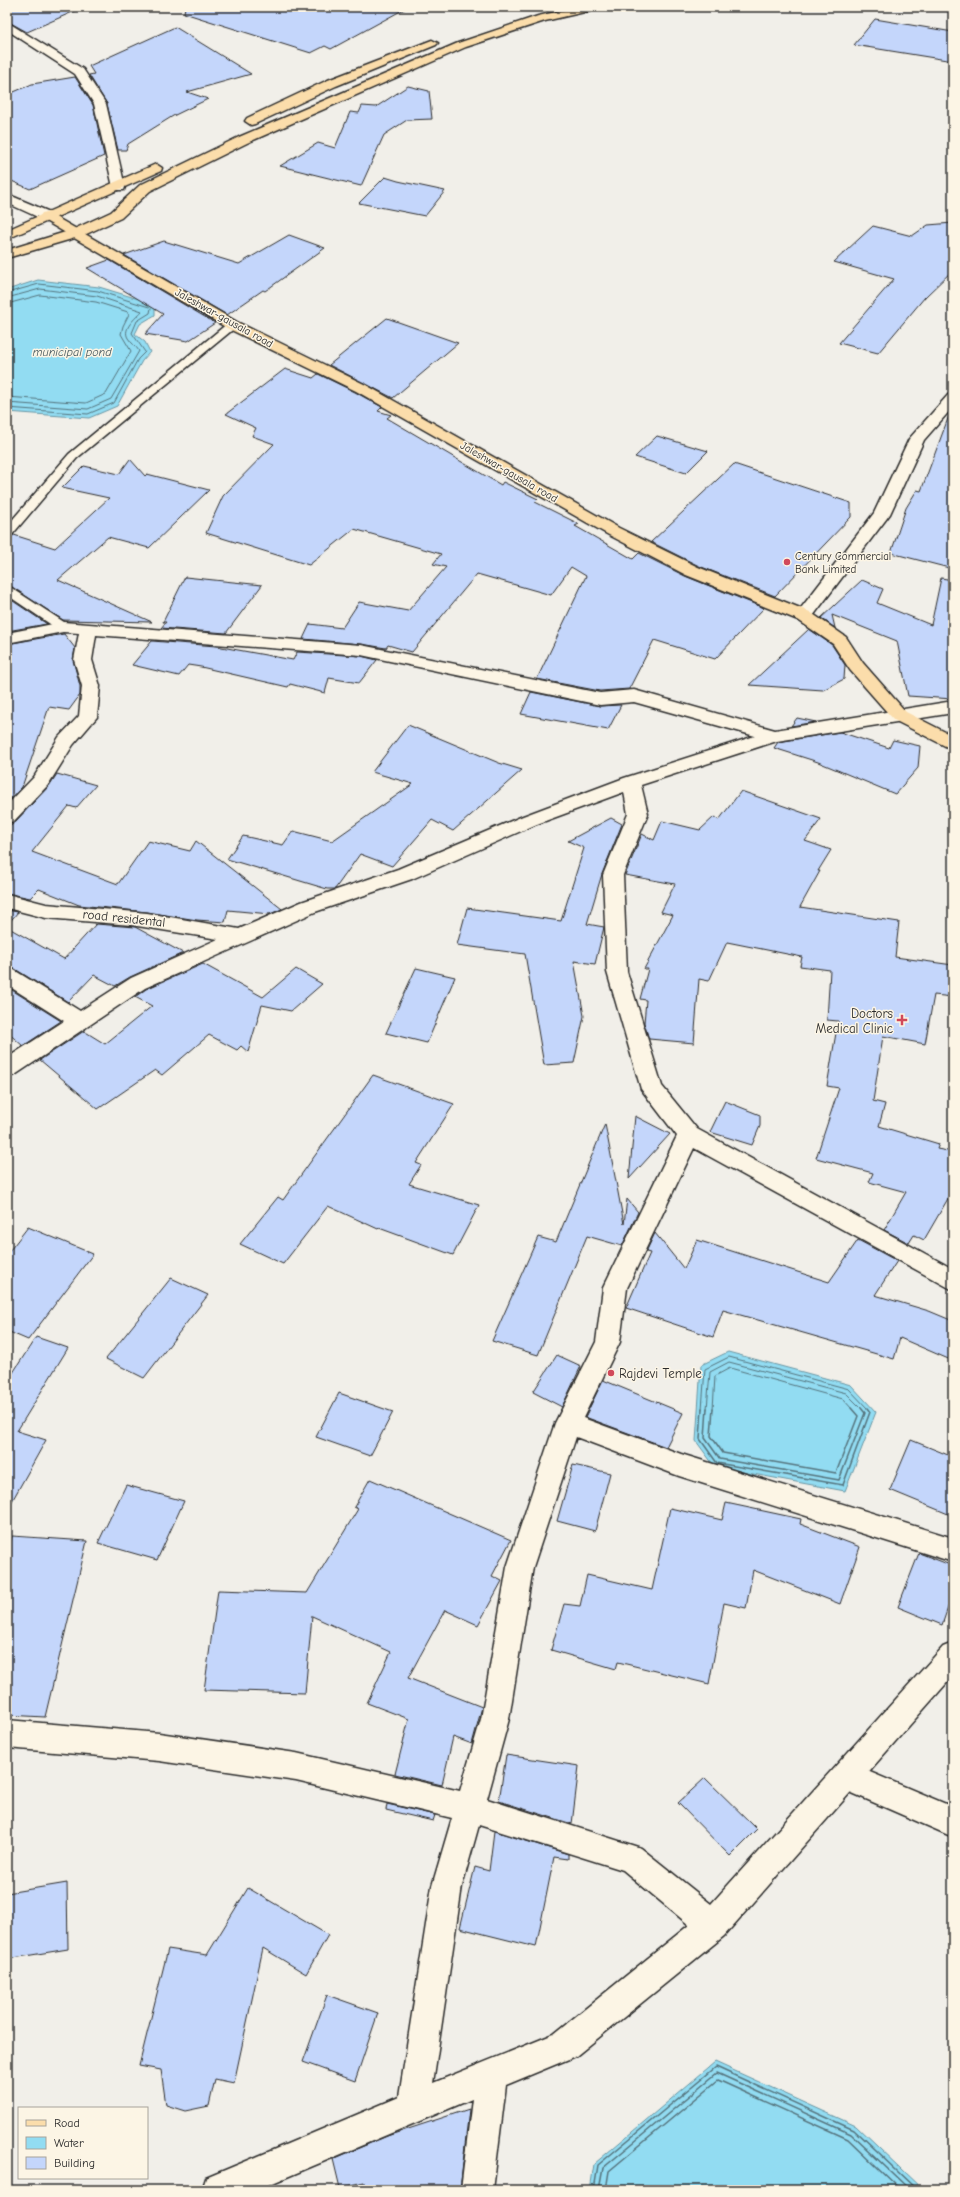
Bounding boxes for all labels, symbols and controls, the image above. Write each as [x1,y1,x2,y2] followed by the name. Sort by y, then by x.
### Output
[173,286,275,350] street label: Jaleshwar-gausala road
[32,345,112,359] water label: municipal pond
[458,439,560,505] street label: Jaleshwar-gausala road
[795,550,891,576] place label: Century Commercial Bank Limited
[782,557,792,567] marker: Century Commercial Bank Limited
[82,906,166,930] street label: road residental
[815,1006,893,1036] place label: Doctors Medical Clinic
[896,1014,908,1026] marker: Doctors Medical Clinic
[619,1366,702,1381] place label: Rajdevi Temple
[606,1368,616,1378] marker: Rajdevi Temple
[18,2107,148,2179] legend
[54,2116,80,2130] text: Road
[54,2136,84,2150] text: Water
[54,2156,95,2170] text: Building

